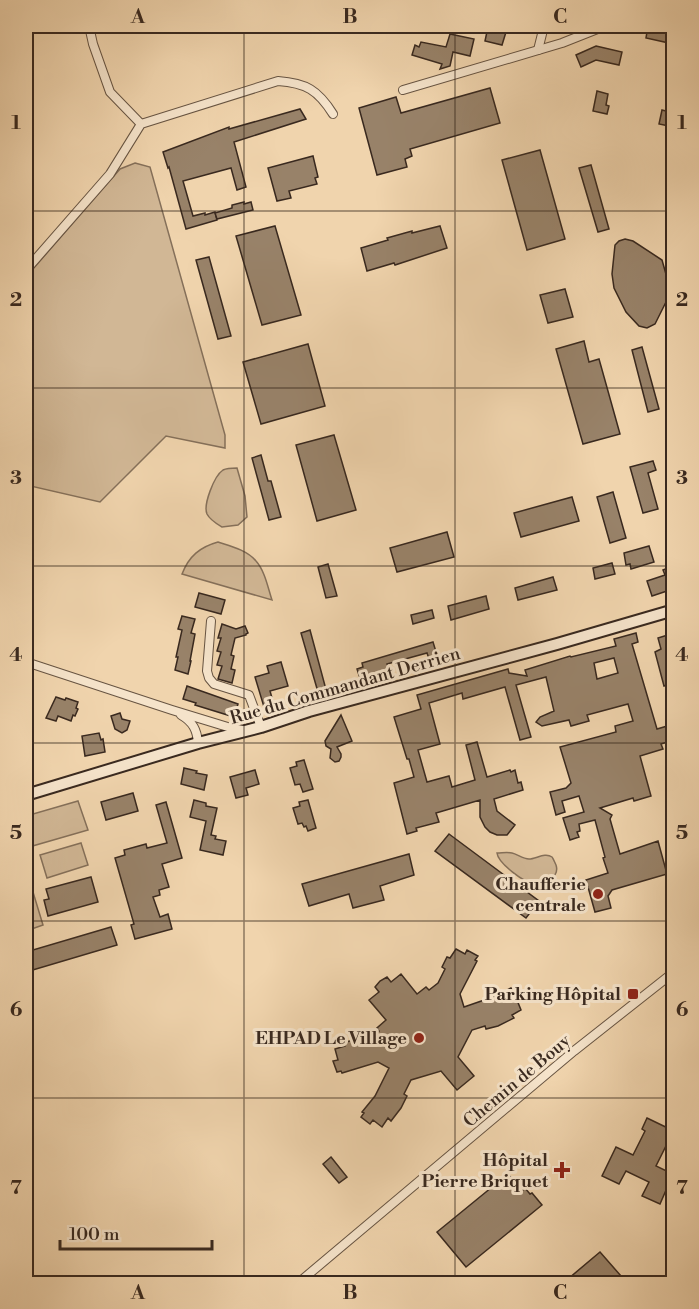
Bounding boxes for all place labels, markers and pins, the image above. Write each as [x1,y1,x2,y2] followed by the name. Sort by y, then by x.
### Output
[495,873,586,917] place label: Chaufferie centrale
[591,887,605,901] marker: Chaufferie centrale
[485,983,621,1006] place label: Parking Hôpital
[626,987,640,1001] marker: Parking Hôpital
[255,1027,407,1050] place label: EHPAD Le Village
[412,1031,426,1045] marker: EHPAD Le Village
[422,1149,549,1193] place label: Hôpital Pierre Briquet
[553,1161,571,1179] marker: Hôpital Pierre Briquet

